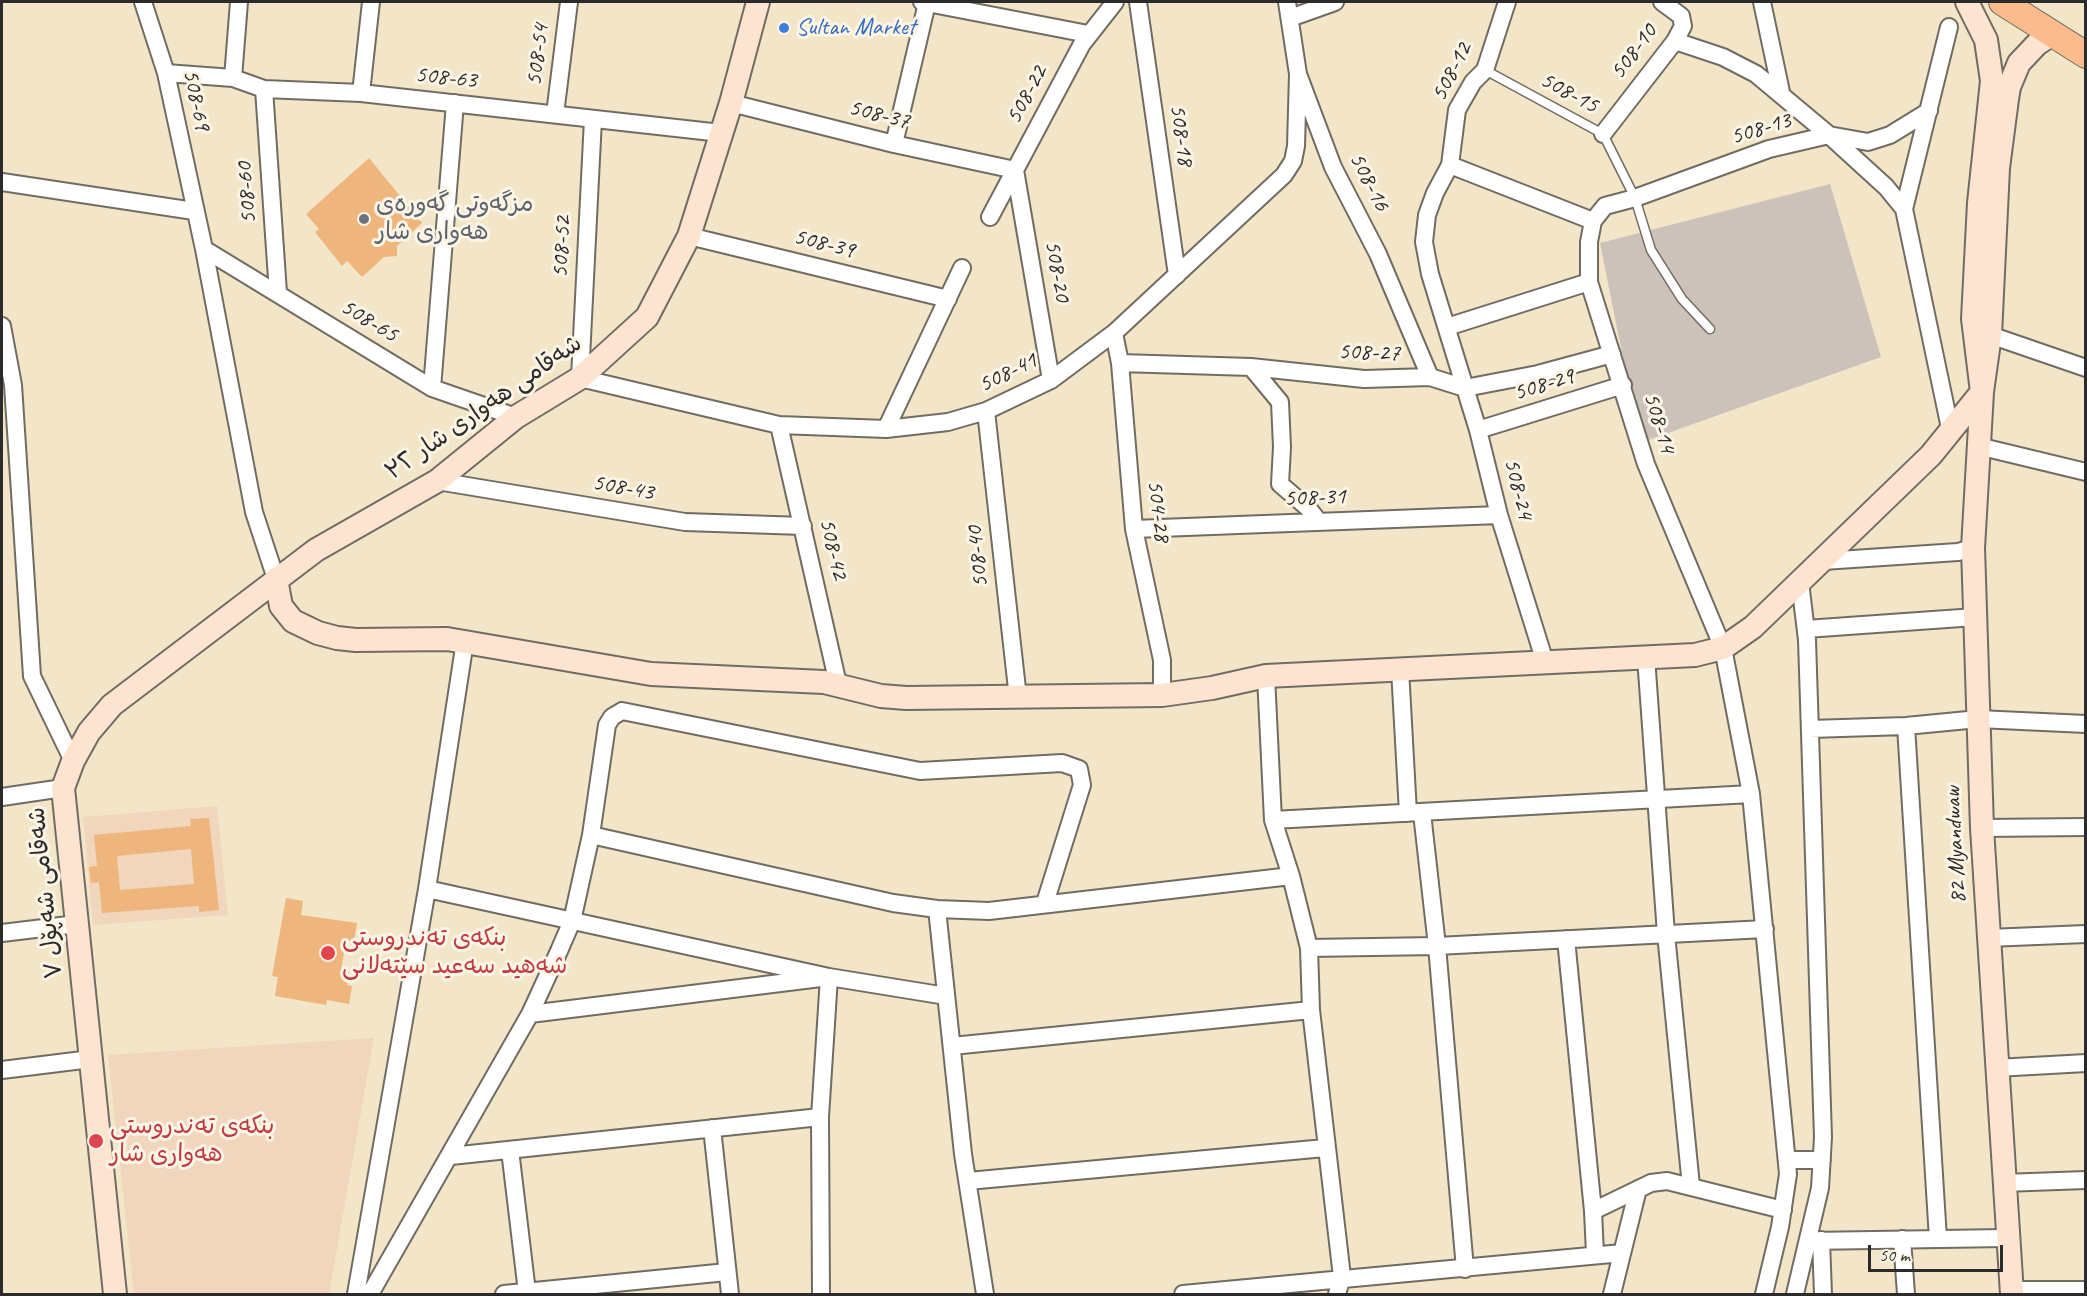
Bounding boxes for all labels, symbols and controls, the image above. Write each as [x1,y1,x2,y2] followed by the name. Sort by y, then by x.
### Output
[796,14,915,42] place label: Sultan Market
[1604,19,1664,85] street label: 508-10
[777,21,791,35] marker: Sultan Market
[520,23,556,87] street label: 508-54
[1425,38,1479,106] street label: 508-12
[414,60,478,96] street label: 508-63
[1000,61,1054,129] street label: 508-22
[1535,66,1603,120] street label: 508-15
[175,67,217,133] street label: 508-69
[846,94,912,136] street label: 508-37
[1162,102,1200,168] street label: 508-18
[1727,106,1795,152] street label: 508-13
[1342,148,1396,216] street label: 508-16
[230,161,264,225] street label: 508-60
[376,191,533,247] place label: مزگەوتی گەورەی هەواری شار
[357,212,371,226] marker: مزگەوتی گەورەی هەواری شار
[546,215,578,279] street label: 508-52
[791,223,857,265] street label: 508-39
[1037,238,1077,304] street label: 508-20
[335,293,403,349] street label: 508-65
[380,329,588,487] street label: شەقامی هەواری شار ٣٢
[1338,338,1400,368] street label: 508-27
[974,347,1042,399] street label: 508-41
[1510,362,1578,408] street label: 508-29
[1636,389,1682,457] street label: 508-14
[1497,456,1539,522] street label: 508-24
[590,468,656,508] street label: 508-43
[1140,479,1176,543] street label: 504-28
[1284,483,1346,513] street label: 508-31
[812,516,854,582] street label: 508-42
[960,525,996,589] street label: 508-40
[1939,786,1973,904] street label: 82 Myandwaw
[23,806,69,980] street label: شەقامی شەپۆل ٧
[342,925,567,981] place label: بنکەی تەندروستی شەهید سەعید سێتەلانی
[319,944,337,962] marker: بنکەی تەندروستی شەهید سەعید سێتەلانی
[110,1113,274,1169] place label: بنکەی تەندروستی هەواری شار
[87,1132,105,1150] marker: بنکەی تەندروستی هەواری شار
[1871,1233,2006,1271] scale bar
[1879,1244,1910,1266] text: 50 m

